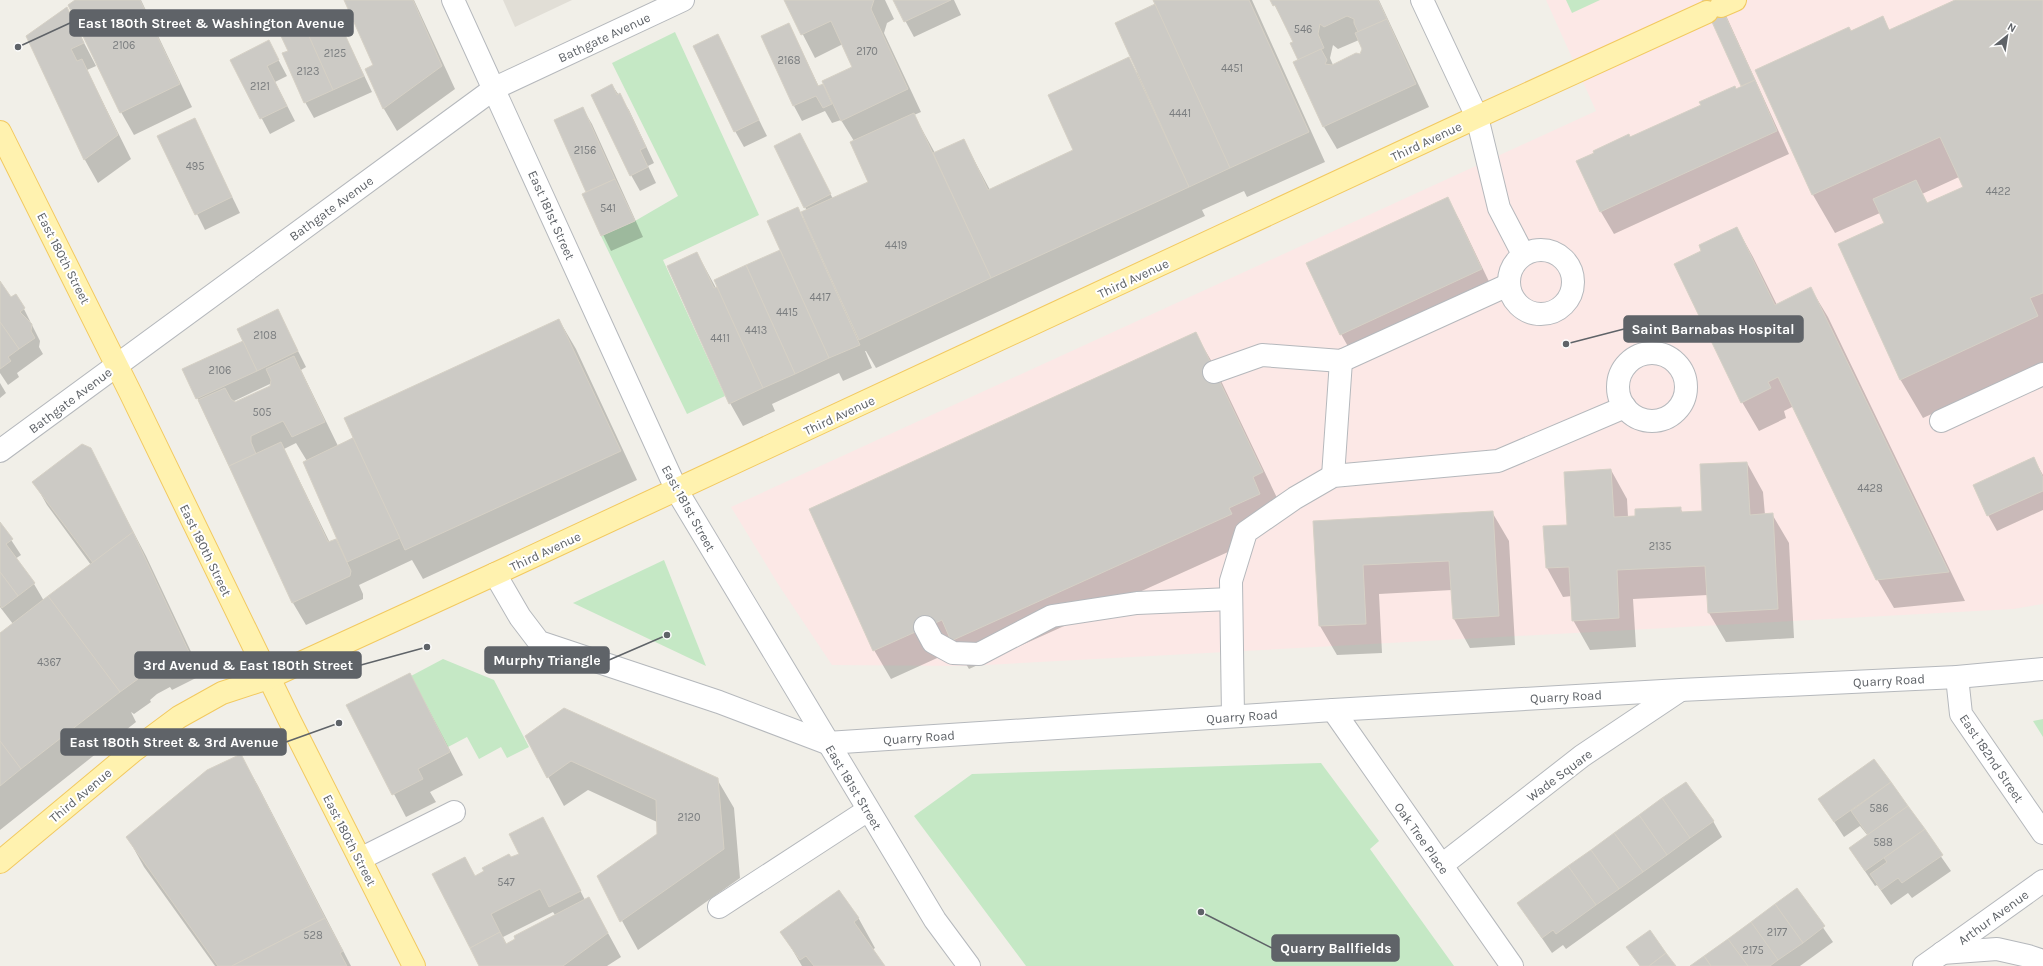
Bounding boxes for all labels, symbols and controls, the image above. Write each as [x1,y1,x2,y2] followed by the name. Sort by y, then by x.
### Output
[556,9,653,65] street label: Bathgate Avenue
[70,10,353,36] callout: East 180th Street & Washington Avenue
[78,15,344,32] text: East 180th Street & Washington Avenue
[1987,16,2027,56] north arrow
[2005,20,2018,35] text: N
[1294,23,1312,36] house number: 546
[113,39,135,52] house number: 2106
[856,45,878,58] house number: 2170
[324,47,346,60] house number: 2125
[777,54,801,67] house number: 2168
[1221,62,1243,75] house number: 4451
[297,65,319,78] house number: 2123
[250,80,270,93] house number: 2121
[1169,107,1191,120] house number: 4441
[1388,118,1464,164] street label: Third Avenue
[574,144,596,157] house number: 2156
[186,160,204,173] house number: 495
[525,168,578,262] street label: East 181st Street
[286,173,376,244] street label: Bathgate Avenue
[1985,185,2011,198] house number: 4422
[600,202,616,215] house number: 541
[34,210,93,307] street label: East 180th Street
[885,239,907,252] house number: 4419
[1095,255,1171,301] street label: Third Avenue
[809,291,831,304] house number: 4417
[776,306,798,319] house number: 4415
[1624,316,1803,342] callout: Saint Barnabas Hospital
[1631,321,1795,338] text: Saint Barnabas Hospital
[745,324,767,337] house number: 4413
[253,329,277,342] house number: 2108
[710,332,730,345] house number: 4411
[26,364,115,436] street label: Bathgate Avenue
[209,364,231,377] house number: 2106
[801,392,877,438] street label: Third Avenue
[253,406,271,419] house number: 505
[659,462,719,554] street label: East 181st Street
[1857,482,1883,495] house number: 4428
[177,502,234,599] street label: East 180th Street
[507,528,583,574] street label: Third Avenue
[1649,540,1671,553] house number: 2135
[485,647,609,673] callout: Murphy Triangle
[135,652,361,678] callout: 3rd Avenud & East 180th Street
[493,652,601,669] text: Murphy Triangle
[37,656,61,669] house number: 4367
[143,657,353,674] text: 3rd Avenud & East 180th Street
[1853,671,1925,690] street label: Quarry Road
[1530,687,1602,706] street label: Quarry Road
[1206,707,1278,726] street label: Quarry Road
[1956,711,2027,805] street label: East 182nd Street
[883,728,955,747] street label: Quarry Road
[61,729,286,755] callout: East 180th Street & 3rd Avenue
[70,734,278,751] text: East 180th Street & 3rd Avenue
[822,742,885,833] street label: East 181st Street
[1524,746,1596,806] street label: Wade Square
[46,765,115,826] street label: Third Avenue
[320,792,379,889] street label: East 180th Street
[1391,800,1452,877] street label: Oak Tree Place
[1869,802,1889,815] house number: 586
[678,811,700,824] house number: 2120
[1873,836,1893,849] house number: 588
[497,876,515,889] house number: 547
[1955,887,2032,948] street label: Arthur Avenue
[1767,926,1787,939] house number: 2177
[303,929,323,942] house number: 528
[1272,935,1399,961] callout: Quarry Ballfields
[1280,940,1392,957] text: Quarry Ballfields
[1742,944,1764,957] house number: 2175

